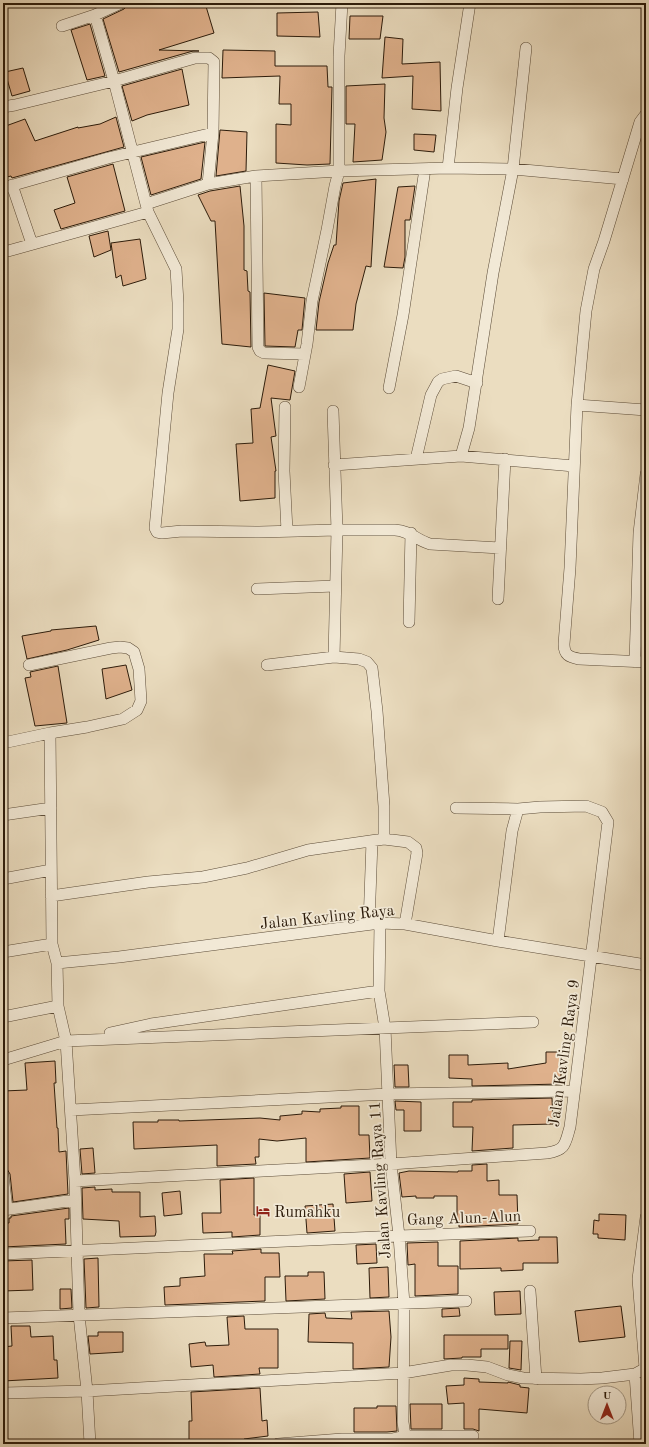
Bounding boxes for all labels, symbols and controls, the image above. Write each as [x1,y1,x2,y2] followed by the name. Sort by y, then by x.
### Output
[259,903,395,933] street label: Jalan Kavling Raya
[547,978,583,1128] street label: Jalan Kavling Raya 9
[367,1100,394,1259] street label: Jalan Kavling Raya 11
[255,1203,271,1219] hotel icon: Rumahku
[274,1205,341,1221] place label: Rumahku
[407,1209,522,1229] street label: Gang Alun-Alun
[587,1385,627,1425] north arrow
[603,1391,612,1402] text: U

